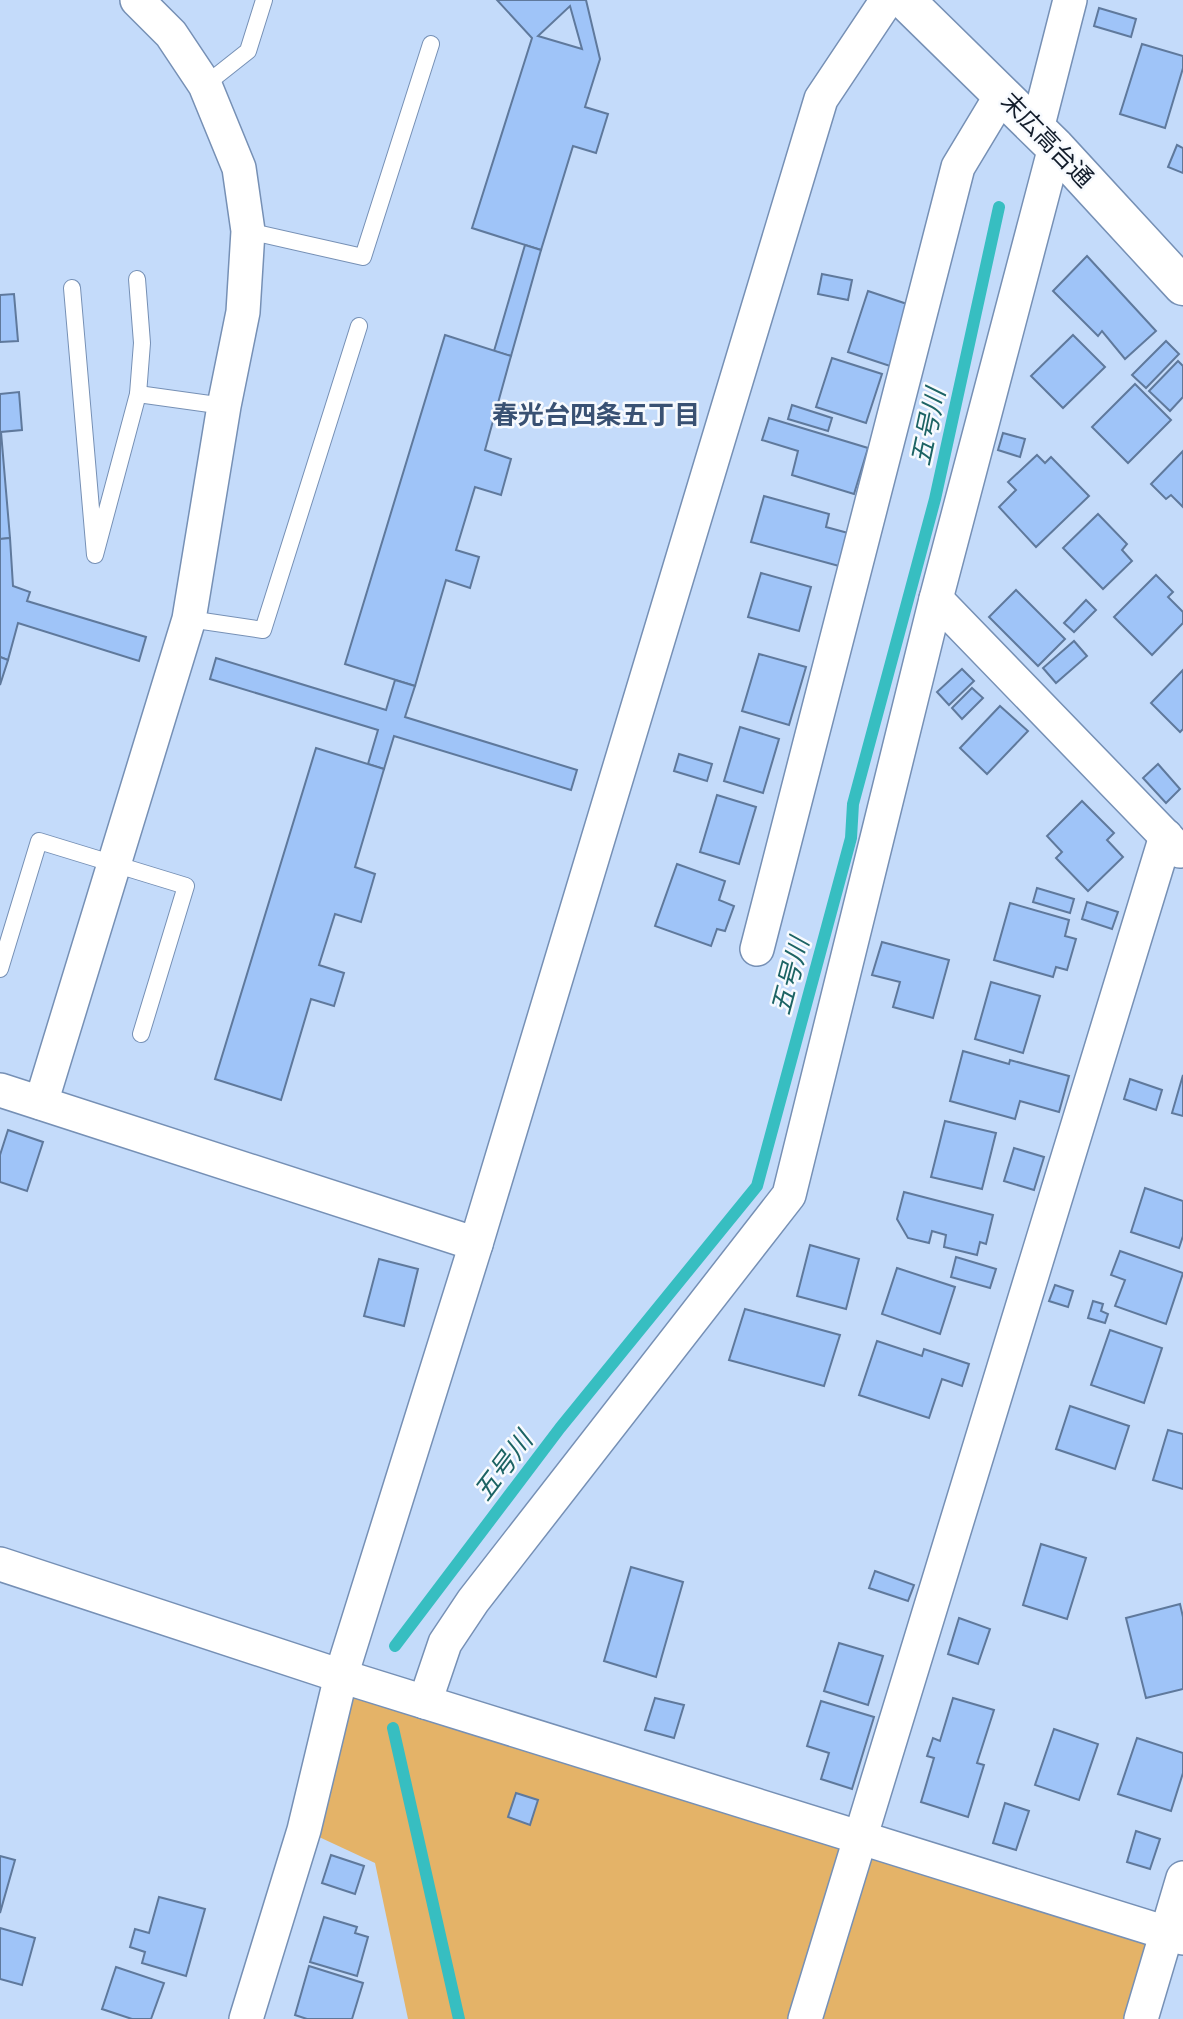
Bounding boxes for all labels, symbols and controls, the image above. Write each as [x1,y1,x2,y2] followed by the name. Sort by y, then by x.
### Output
[996,88,1098,192] street label: 末広高台通
[908,383,950,468] water label: 五号川
[492,401,700,429] district label: 春光台四条五丁目
[768,932,814,1017] water label: 五号川
[470,1425,539,1506] water label: 五号川

